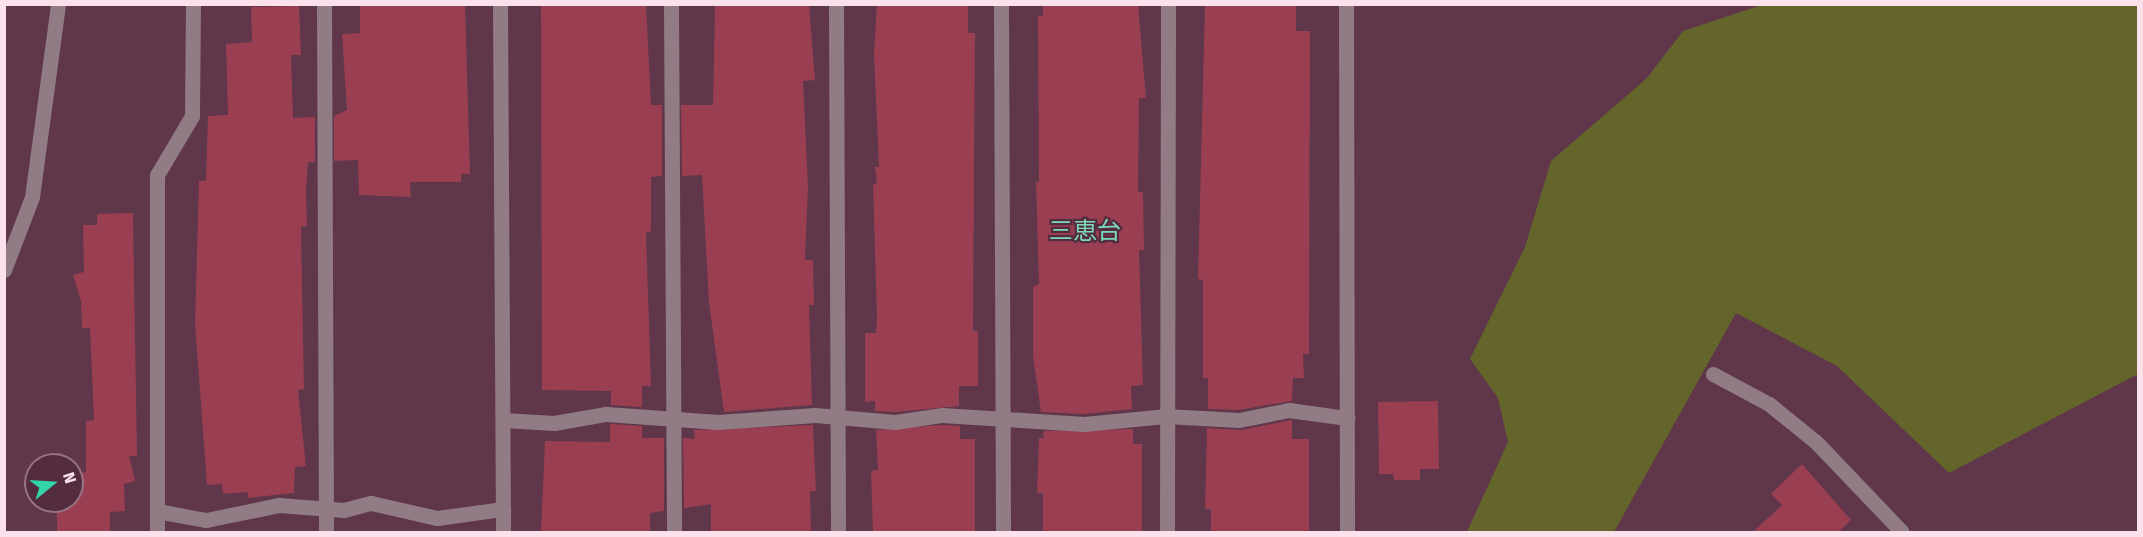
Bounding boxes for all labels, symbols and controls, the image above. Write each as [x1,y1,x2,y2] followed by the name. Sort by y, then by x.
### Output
[1049,218,1121,246] district label: 三恵台
[24,453,84,513] north arrow
[59,470,80,486] text: N

